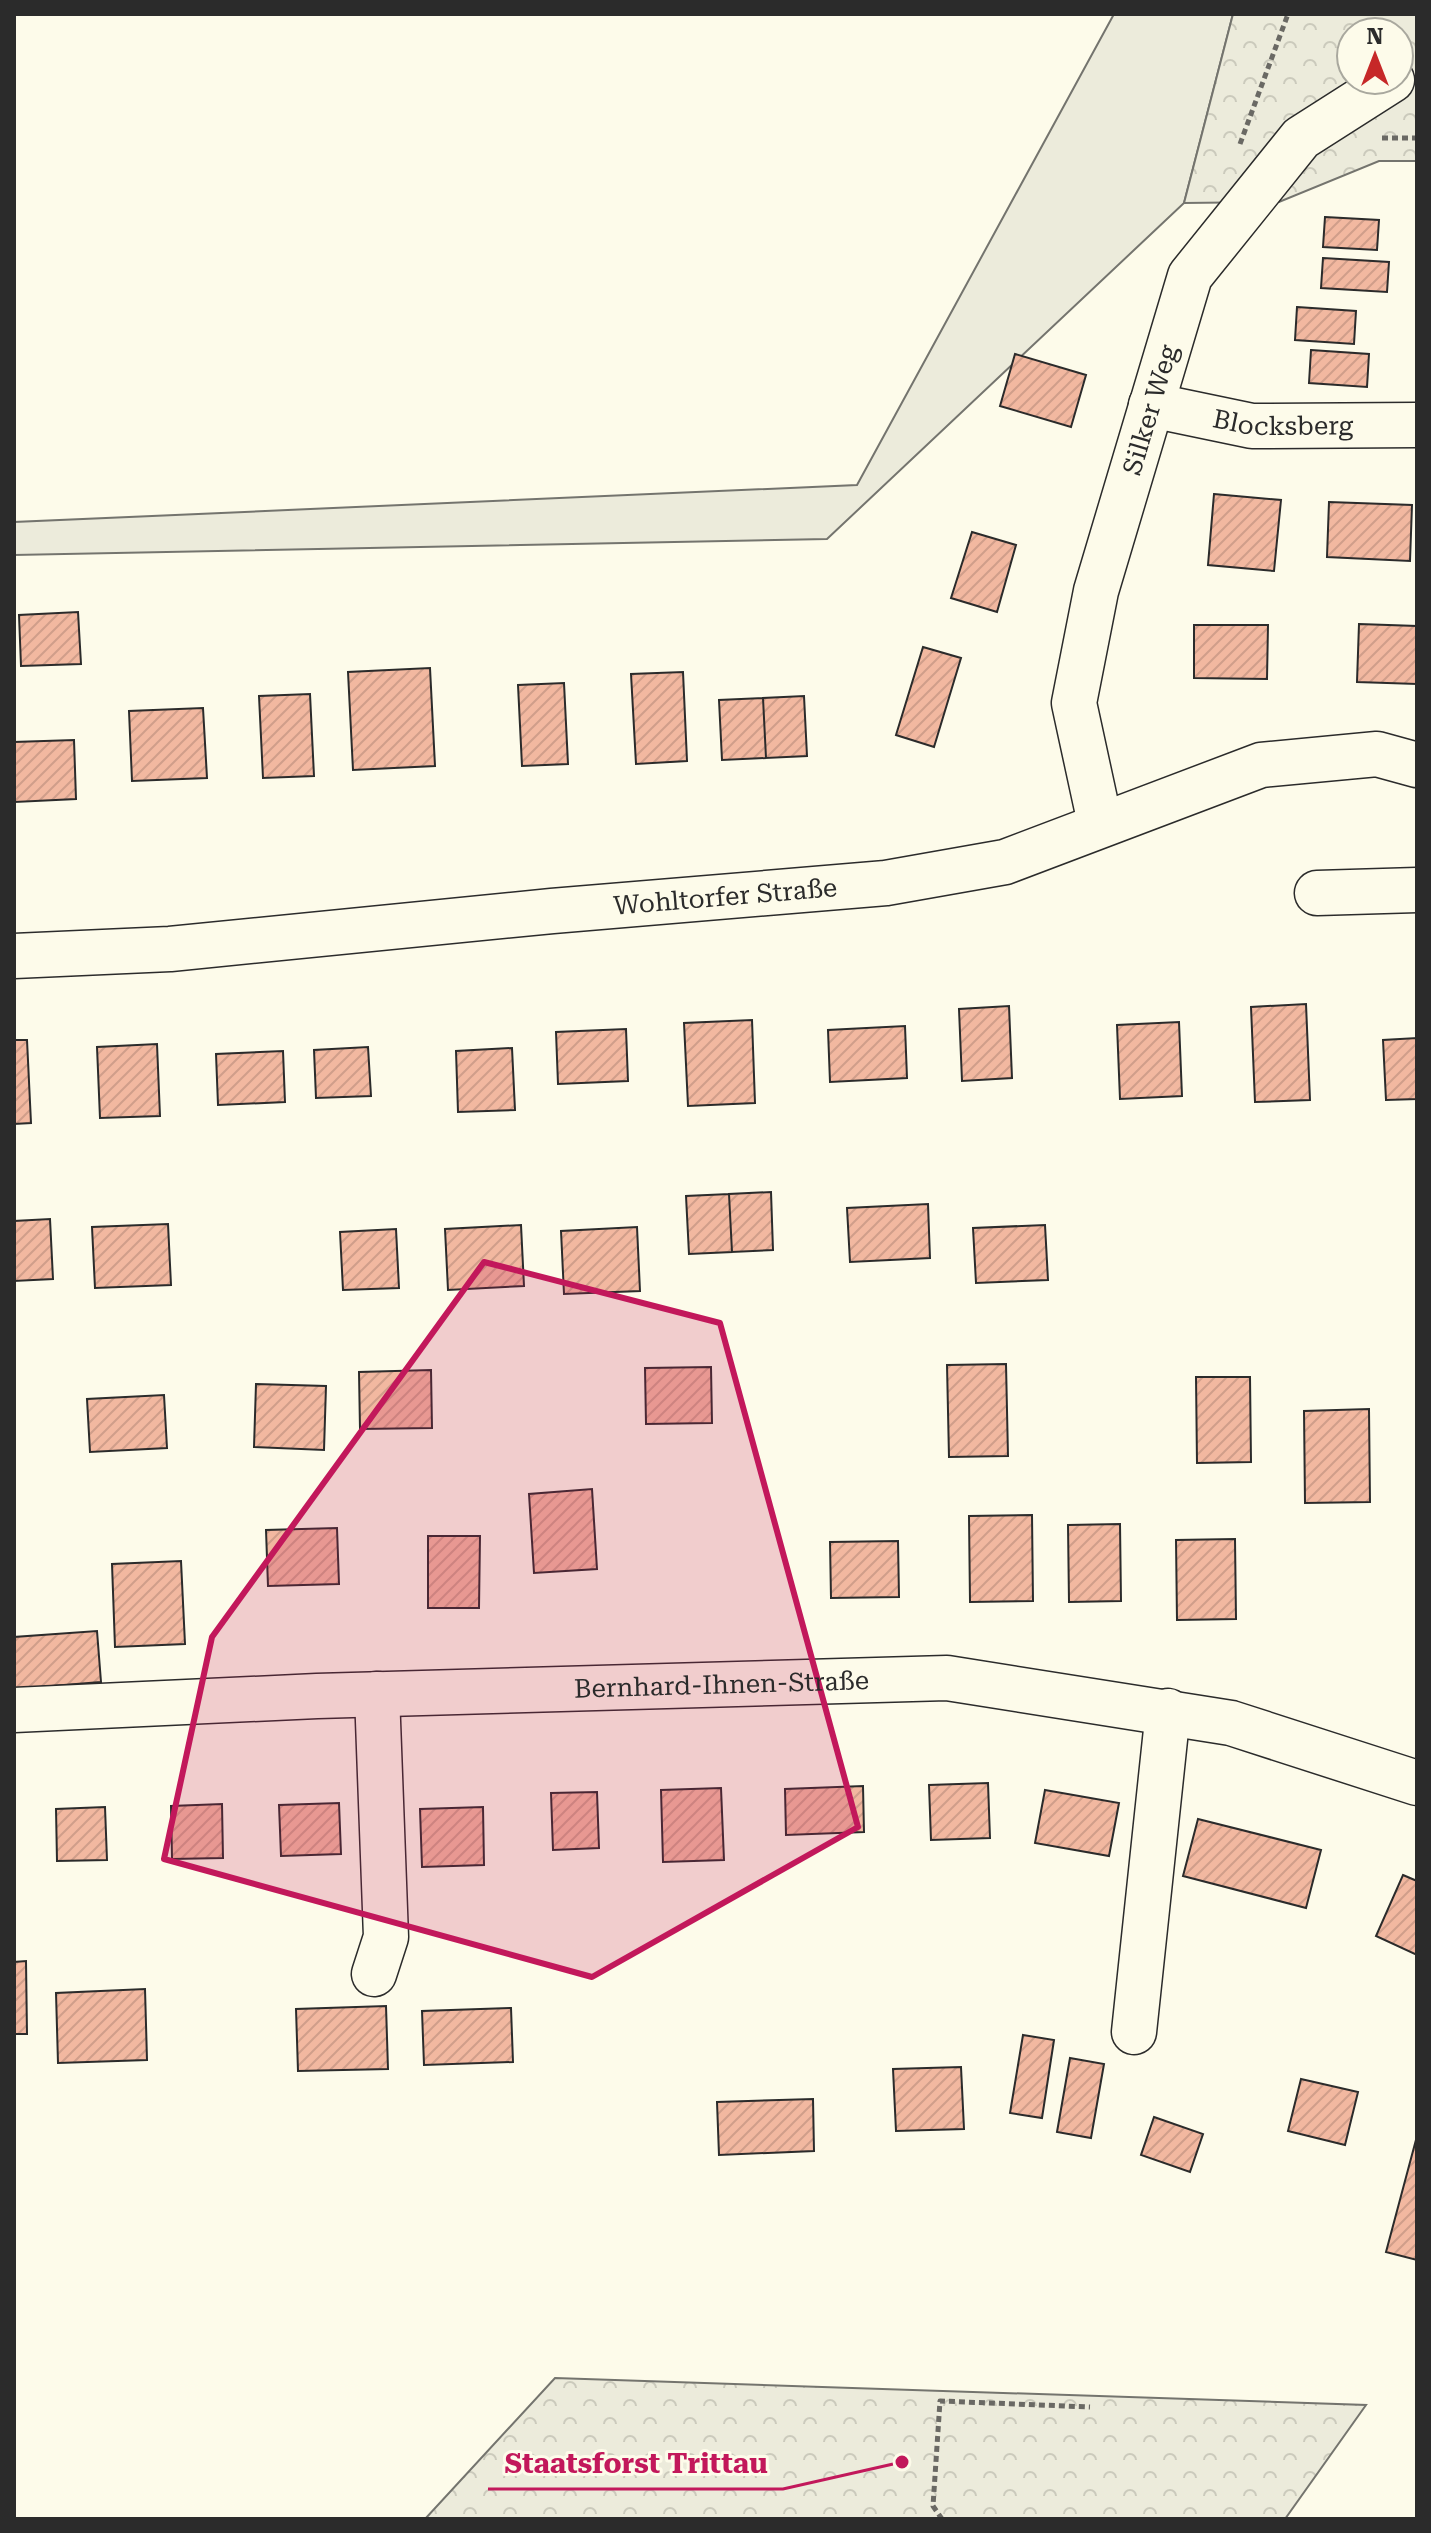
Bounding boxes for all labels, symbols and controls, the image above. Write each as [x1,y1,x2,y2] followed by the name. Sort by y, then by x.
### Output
[1335,16,1415,96] north arrow
[1367,24,1384,49] text: N
[1117,341,1184,478] street label: Silker Weg
[1210,403,1353,441] street label: Blocksberg
[612,872,838,921] street label: Wohltorfer Straße
[574,1665,869,1704] street label: Bernhard-Ihnen-Straße
[488,2437,783,2489] callout: Staatsforst Trittau
[504,2447,768,2480] text: Staatsforst Trittau

